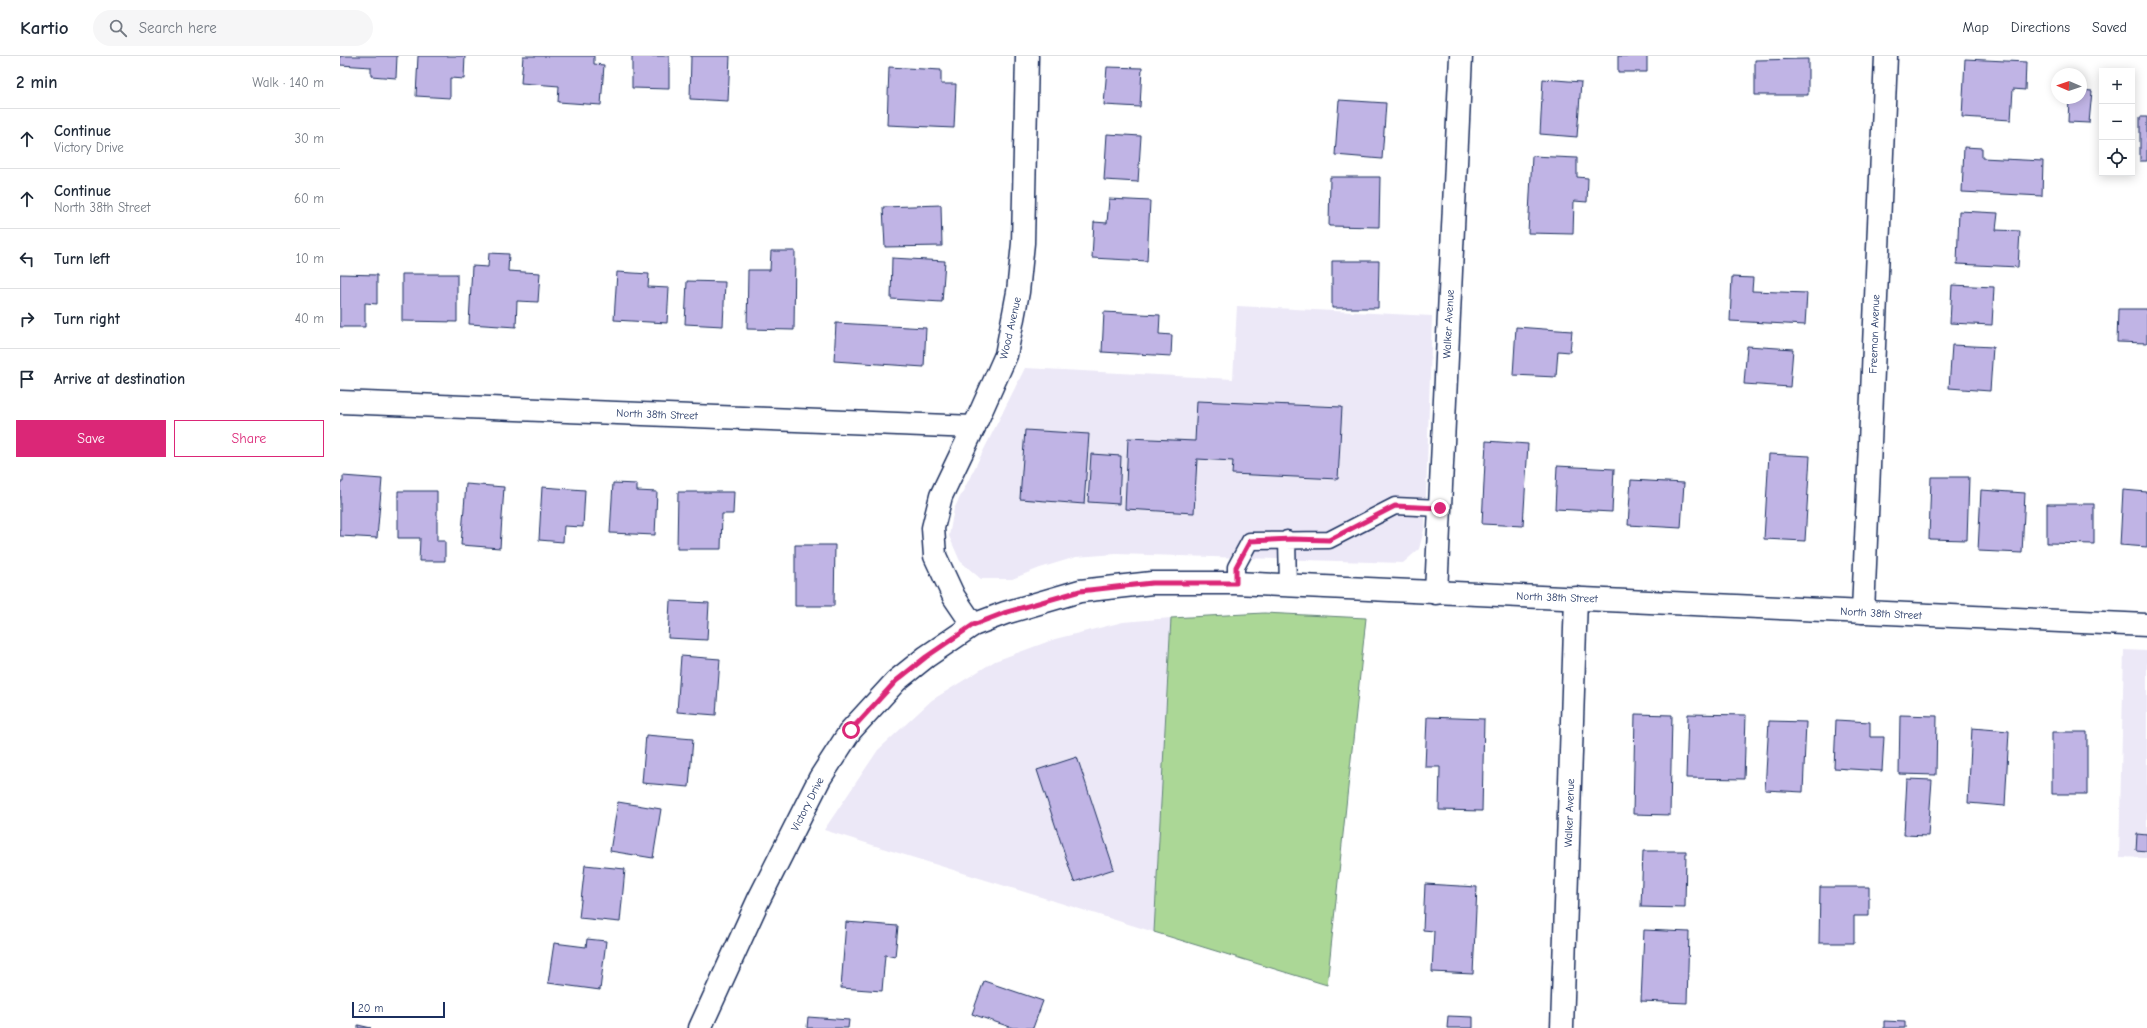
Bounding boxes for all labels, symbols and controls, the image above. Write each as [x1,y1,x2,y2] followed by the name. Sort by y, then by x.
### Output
[93,10,373,46] search box
[20,17,69,39] text: Kartio
[107,17,129,39] icon: search
[139,19,217,37] text: Search here
[1962,19,1989,36] text: Map
[2011,19,2070,36] text: Directions
[2092,19,2127,36] text: Saved
[2051,68,2087,104] north arrow
[2099,68,2135,176] map controls
[2099,68,2135,104] button: +
[16,73,57,92] text: 2 min
[252,75,324,90] text: Walk · 140 m
[2099,104,2135,140] button: −
[54,122,111,140] text: Continue
[16,128,38,150] icon: ahead
[294,131,324,146] text: 30 m
[54,140,124,155] text: Victory Drive
[2099,140,2135,176] button: locate
[54,182,111,200] text: Continue
[16,188,38,210] icon: ahead
[294,191,324,206] text: 60 m
[54,200,150,215] text: North 38th Street
[16,248,38,270] icon: left
[54,250,110,268] text: Turn left
[296,251,324,266] text: 10 m
[1440,289,1457,359] street label: Walker Avenue
[1867,294,1882,374] street label: Freeman Avenue
[997,295,1024,361] street label: Wood Avenue
[16,308,38,330] icon: right
[54,310,120,328] text: Turn right
[295,311,324,326] text: 40 m
[16,368,38,390] icon: arrive
[54,370,185,388] text: Arrive at destination
[616,407,699,422] street label: North 38th Street
[16,420,166,457] button: Save
[174,420,324,457] button: Share
[1431,499,1449,517] route end
[1516,590,1599,605] street label: North 38th Street
[1840,605,1923,622] street label: North 38th Street
[842,721,860,739] route start
[788,775,827,833] street label: Victory Drive
[1562,778,1577,848] street label: Walker Avenue
[352,1000,445,1019] scale bar
[358,1002,383,1015] text: 20 m

